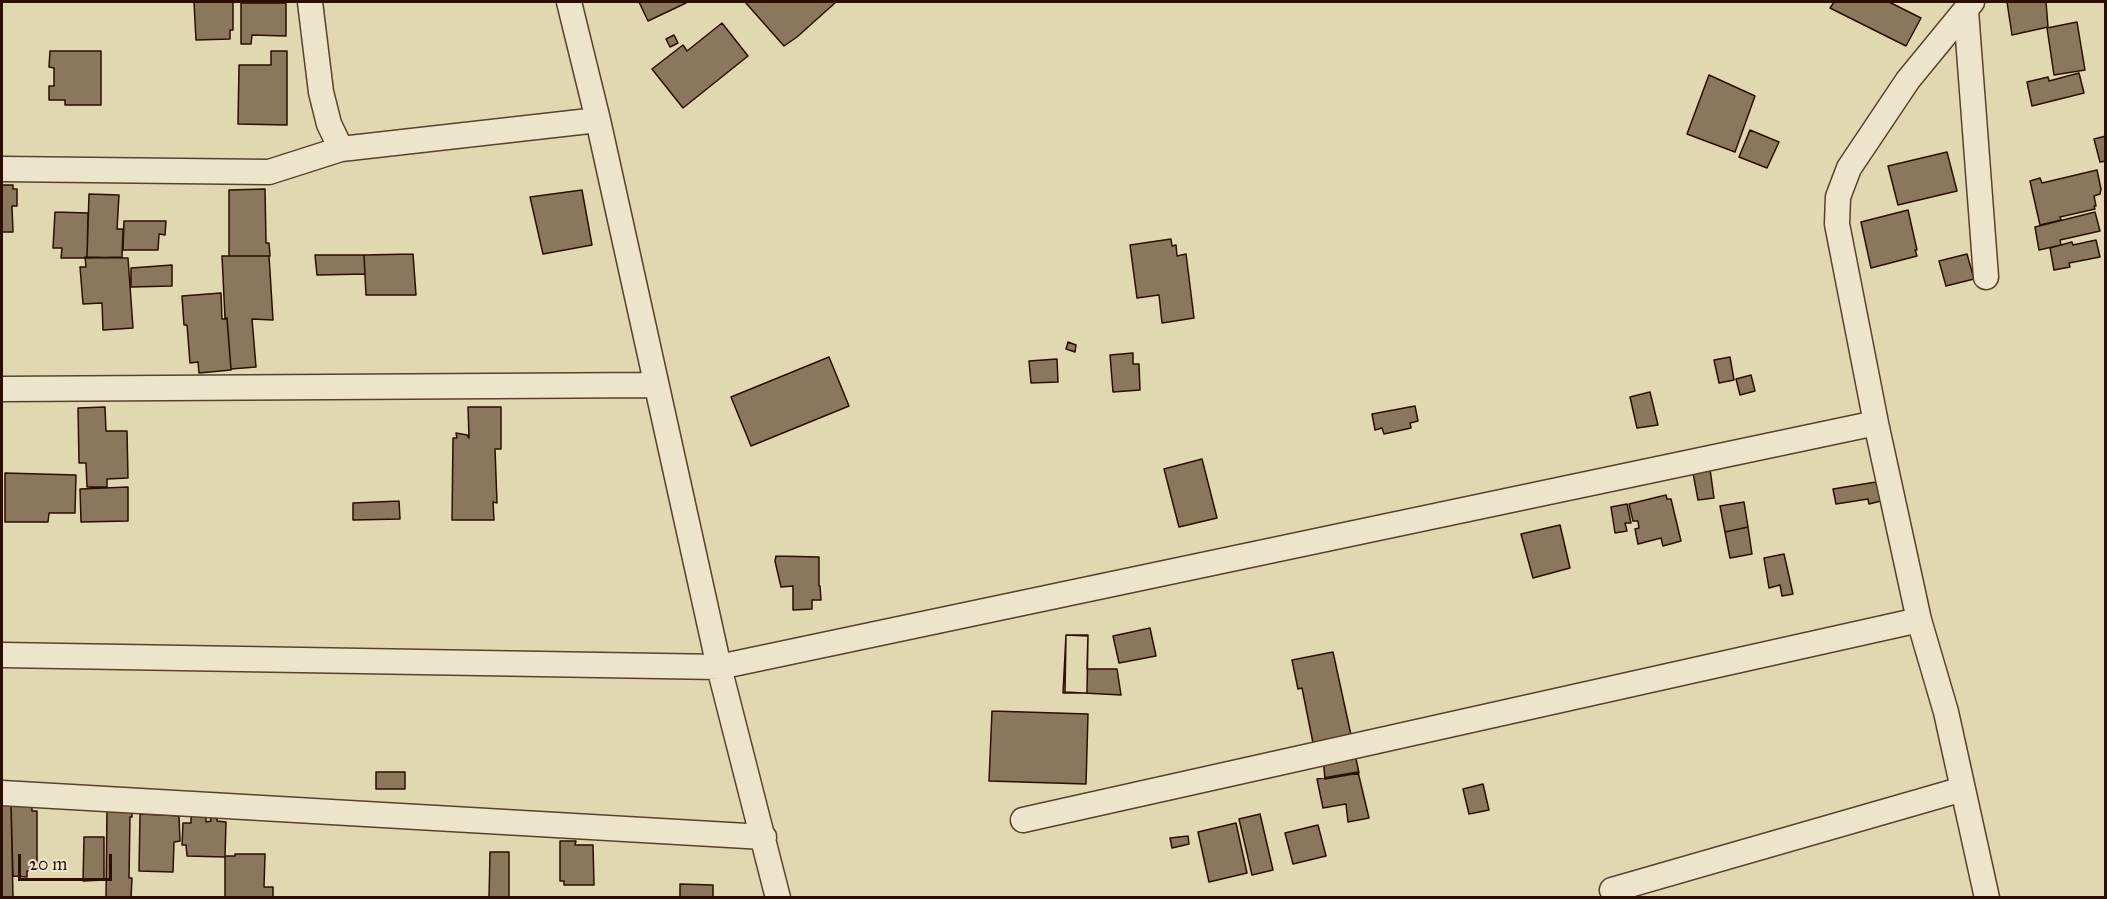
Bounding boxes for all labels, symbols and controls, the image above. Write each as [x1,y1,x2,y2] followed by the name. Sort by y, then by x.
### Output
[21,842,116,880] scale bar
[29,853,67,875] text: 20 m

